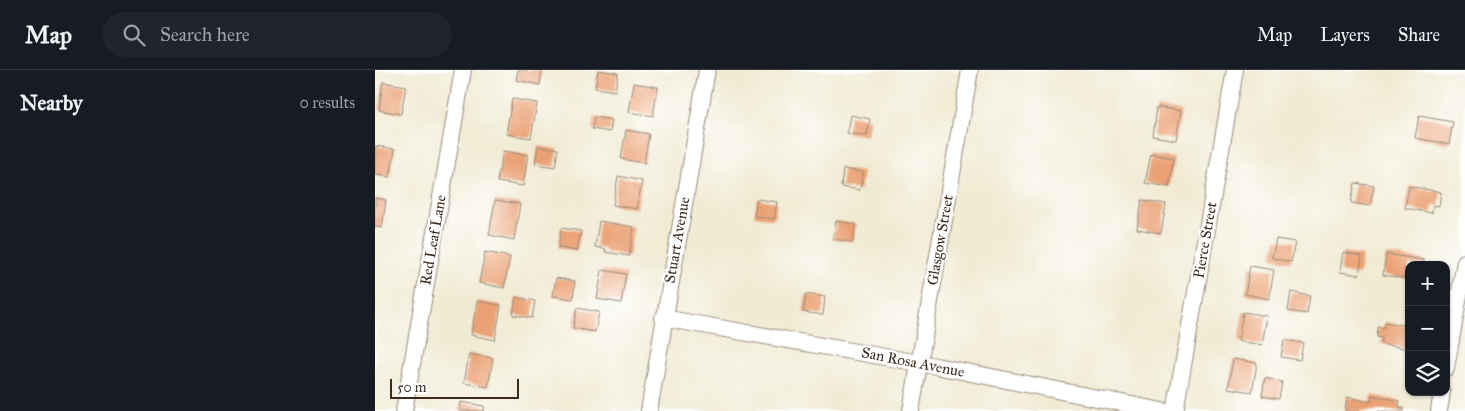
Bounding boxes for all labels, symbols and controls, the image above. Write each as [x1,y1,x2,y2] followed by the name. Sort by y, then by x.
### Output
[102,12,452,57] search box
[25,20,72,50] text: Map
[120,21,148,49] icon: search
[160,23,250,46] text: Search here
[1257,24,1292,46] text: Map
[1320,24,1370,46] text: Layers
[1398,24,1440,46] text: Share
[20,90,83,116] text: Nearby
[300,93,355,112] text: 0 results
[923,193,957,287] street label: Glasgow Street
[416,194,450,286] street label: Red Leaf Lane
[661,195,693,285] street label: Stuart Avenue
[1189,200,1221,280] street label: Pierce Street
[1405,261,1450,396] map controls
[1405,261,1450,306] button: +
[1405,306,1450,351] button: −
[860,343,966,381] street label: San Rosa Avenue
[1405,351,1450,396] button: layers
[390,376,519,399] scale bar
[397,379,426,396] text: 50 m

